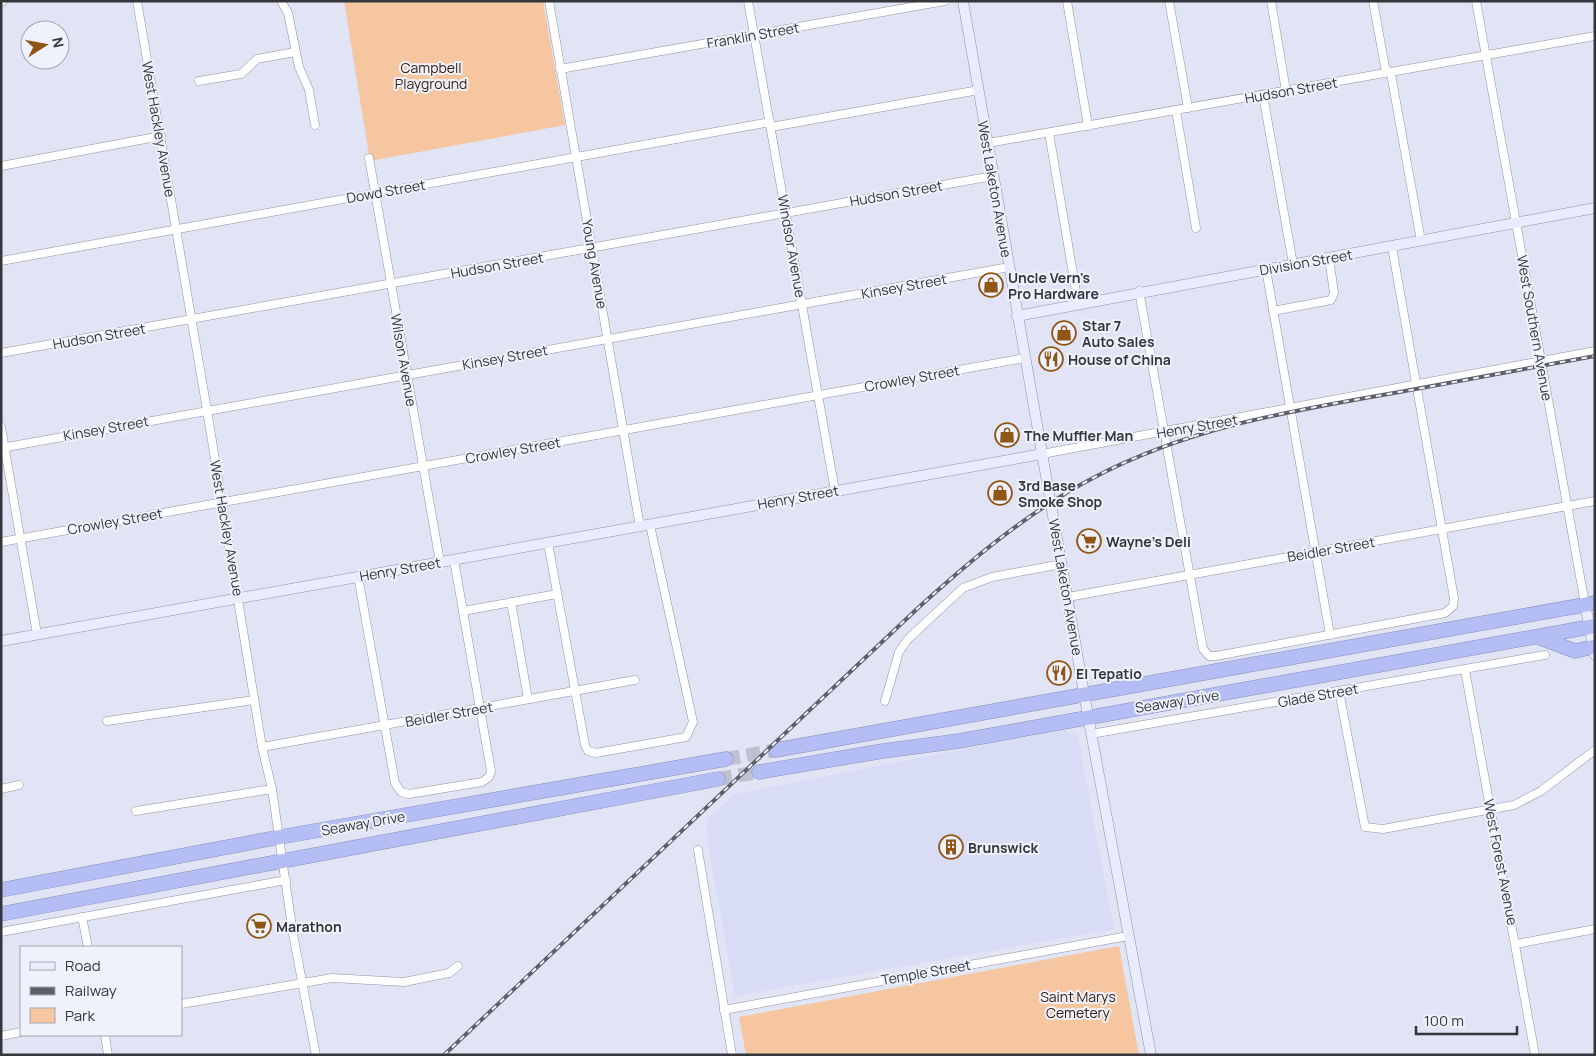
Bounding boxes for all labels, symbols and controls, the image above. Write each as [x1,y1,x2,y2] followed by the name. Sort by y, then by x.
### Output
[705,17,801,52] street label: Franklin Street
[20,20,70,70] north arrow
[48,36,69,49] text: N
[395,58,467,93] park label: Campbell Playground
[138,60,180,198] street label: West Hackley Avenue
[1243,72,1339,108] street label: Hudson Street
[974,119,1016,259] street label: West Laketon Avenue
[345,175,427,207] street label: Dowd Street
[848,175,944,211] street label: Hudson Street
[774,193,810,299] street label: Windsor Avenue
[578,218,612,310] street label: Young Avenue
[1258,244,1354,280] street label: Division Street
[449,247,545,283] street label: Hudson Street
[1513,254,1557,402] street label: West Southern Avenue
[1008,268,1099,303] place label: Uncle Vern's Pro Hardware
[860,269,949,303] street label: Kinsey Street
[978,272,1004,298] shop icon: Uncle Vern's Pro Hardware
[386,312,422,408] street label: Wilson Avenue
[1082,316,1155,351] place label: Star 7 Auto Sales
[51,318,147,354] street label: Hudson Street
[1051,320,1077,346] shop icon: Star 7 Auto Sales
[461,340,550,374] street label: Kinsey Street
[1038,346,1064,372] restaurant icon: House of China
[1068,350,1171,369] place label: House of China
[863,360,961,396] street label: Crowley Street
[1155,409,1239,442] street label: Henry Street
[62,411,151,445] street label: Kinsey Street
[994,422,1020,448] shop icon: The Muffler Man
[1024,426,1133,445] place label: The Muffler Man
[464,432,562,468] street label: Crowley Street
[206,459,248,597] street label: West Hackley Avenue
[1018,476,1103,511] place label: 3rd Base Smoke Shop
[756,480,840,513] street label: Henry Street
[987,480,1013,506] shop icon: 3rd Base Smoke Shop
[66,503,164,539] street label: Crowley Street
[1045,517,1087,657] street label: West Laketon Avenue
[1076,528,1102,554] supermarket icon: Wayne's Deli
[1106,532,1191,551] place label: Wayne's Deli
[1286,532,1377,566] street label: Beidler Street
[358,552,442,585] street label: Henry Street
[1046,660,1072,686] restaurant icon: El Tepatio
[1076,664,1142,683] place label: El Tepatio
[1276,679,1360,711] street label: Glade Street
[1134,685,1220,717] street label: Seaway Drive
[404,697,495,731] street label: Beidler Street
[1479,797,1523,927] street label: West Forest Avenue
[320,806,406,840] street label: Seaway Drive
[938,834,964,860] building icon: Brunswick
[968,838,1038,857] place label: Brunswick
[246,913,272,939] supermarket icon: Marathon
[276,917,342,936] place label: Marathon
[20,946,182,1036] legend
[65,955,101,976] text: Road
[880,955,973,989] street label: Temple Street
[65,980,117,1001] text: Railway
[1040,987,1116,1022] park label: Saint Marys Cemetery
[1416,1004,1517,1036] scale bar
[65,1005,95,1026] text: Park
[1424,1010,1464,1031] text: 100 m

